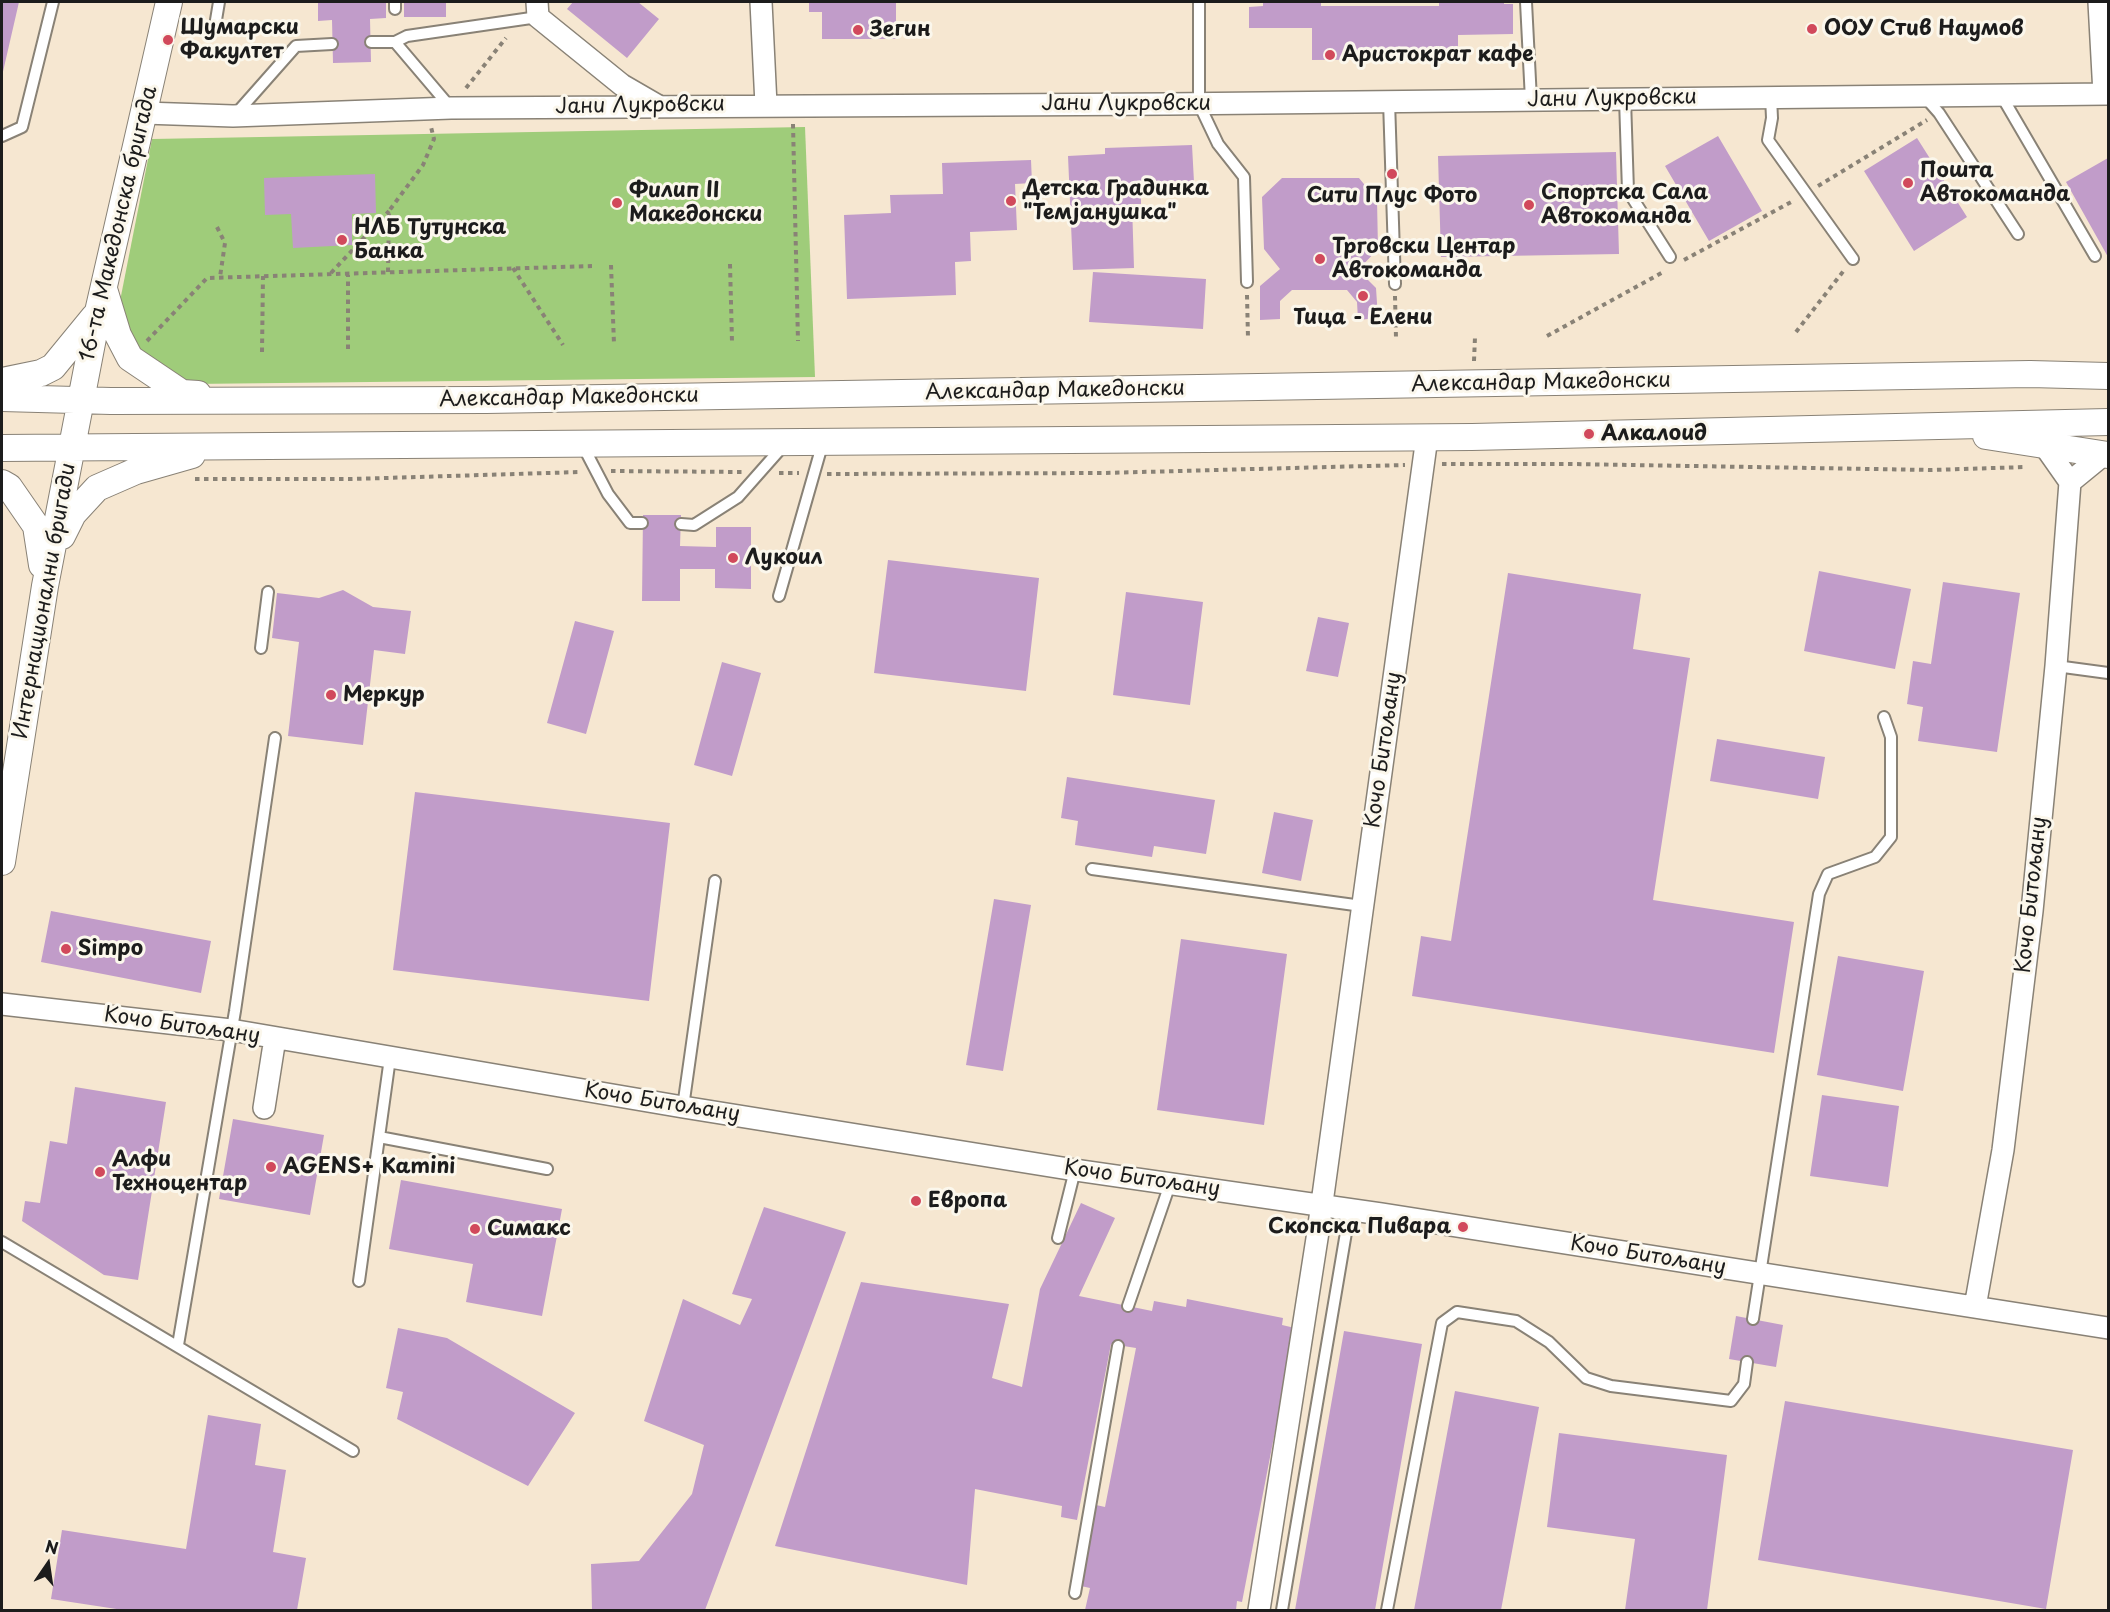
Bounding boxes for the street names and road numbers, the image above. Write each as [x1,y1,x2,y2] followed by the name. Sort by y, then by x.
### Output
[75,84,163,364] street label: 16-та Македонска бригада
[1527,85,1697,113] street label: Јани Лукровски
[1041,91,1211,117] street label: Јани Лукровски
[555,92,725,120] street label: Јани Лукровски
[1411,368,1671,398] street label: Александар Македонски
[925,376,1185,406] street label: Александар Македонски
[439,383,699,413] street label: Александар Македонски
[8,461,82,741] street label: Интернационални бригади
[1361,670,1407,830] street label: Кочо Битољану
[2011,815,2053,975] street label: Кочо Битољану
[102,1003,262,1049] street label: Кочо Битољану
[582,1078,742,1128] street label: Кочо Битољану
[1062,1156,1222,1202] street label: Кочо Битољану
[1568,1231,1728,1281] street label: Кочо Битољану

